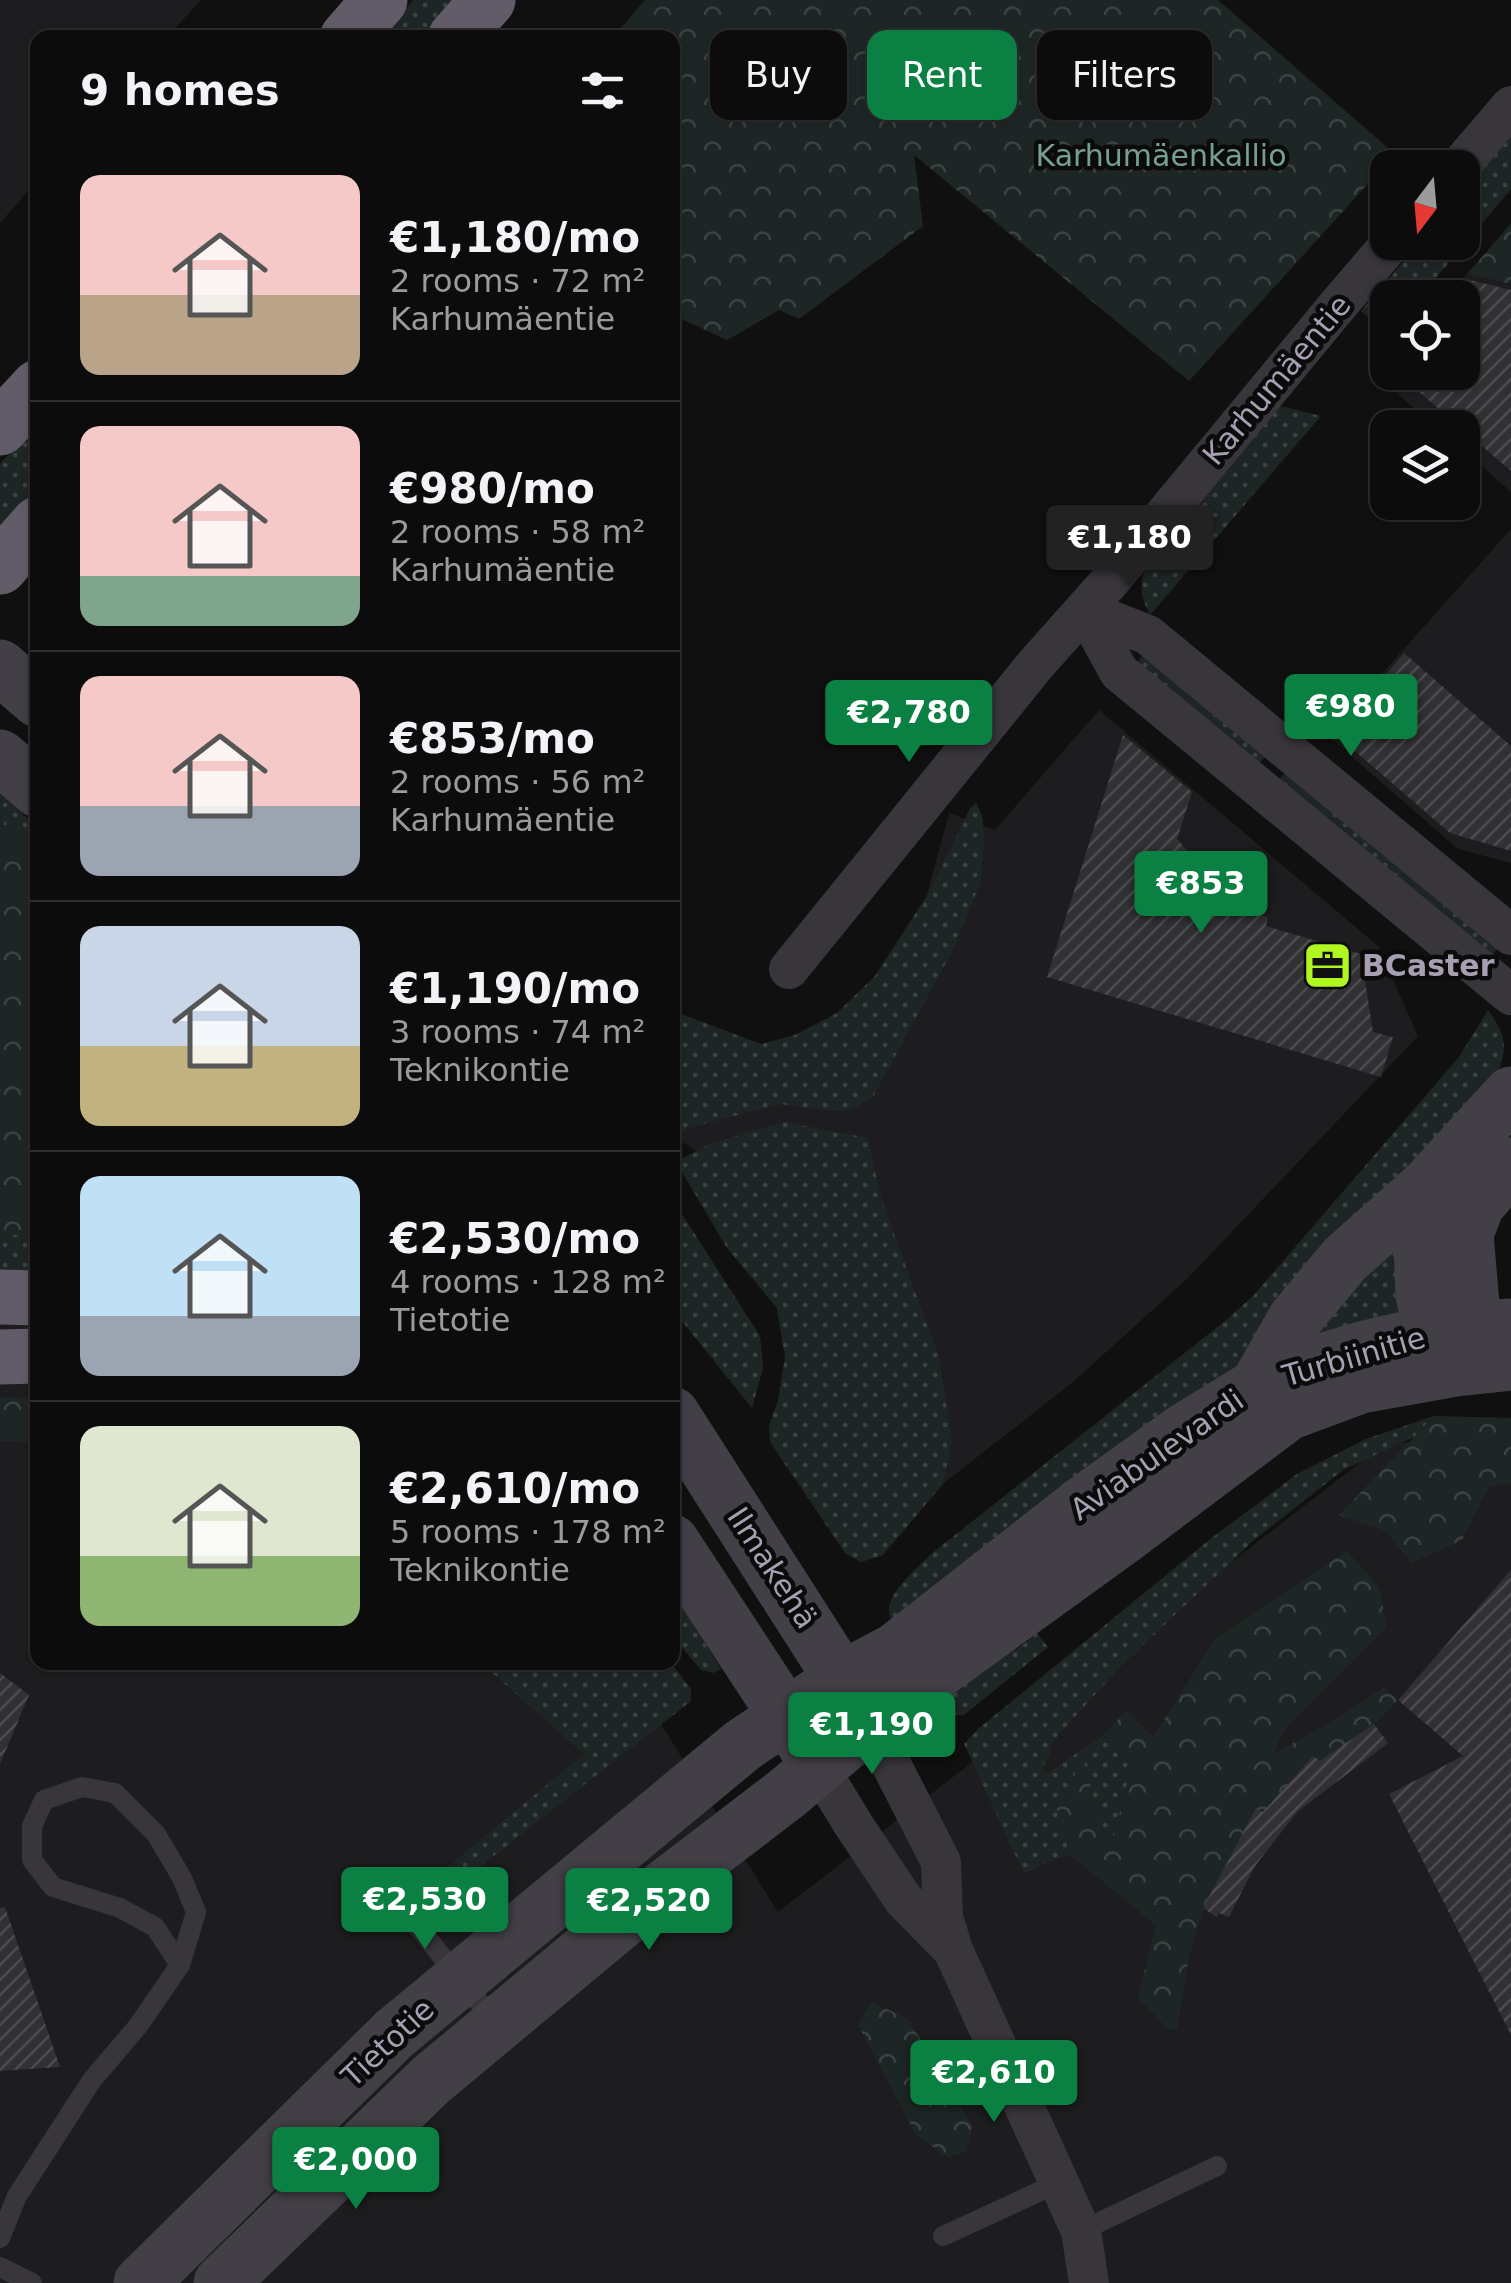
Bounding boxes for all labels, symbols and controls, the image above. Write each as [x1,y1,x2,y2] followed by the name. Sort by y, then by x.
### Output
[710,30,847,120] chip: Buy
[867,30,1017,120] chip: Rent
[1037,30,1212,120] chip: Filters
[575,63,630,118] icon: filters
[80,66,280,115] text: 9 homes
[1035,138,1287,173] park label: Karhumäenkallio
[1370,150,1480,260] north arrow
[1370,150,1480,520] map controls
[390,213,640,262] text: €1,180/mo
[160,215,280,335] icon: home
[390,262,645,300] text: 2 rooms · 72 m²
[1370,280,1480,390] button: locate
[1195,288,1358,472] street label: Karhumäentie
[390,300,615,338] text: Karhumäentie
[1370,410,1480,520] button: layers
[390,464,595,513] text: €980/mo
[160,466,280,586] icon: home
[1049,505,1211,590] pin: €1,180
[390,513,645,551] text: 2 rooms · 58 m²
[1068,518,1192,556] text: €1,180
[390,551,615,589] text: Karhumäentie
[1292,674,1410,759] pin: €980
[828,680,990,765] pin: €2,780
[1306,687,1396,725] text: €980
[847,693,971,731] text: €2,780
[390,714,595,763] text: €853/mo
[160,716,280,836] icon: home
[390,763,645,801] text: 2 rooms · 56 m²
[390,801,615,839] text: Karhumäentie
[1142,851,1260,936] pin: €853
[1156,864,1246,902] text: €853
[1301,940,1353,992] office icon: BCaster
[1362,948,1495,983] place label: BCaster
[390,964,640,1013] text: €1,190/mo
[160,966,280,1086] icon: home
[390,1013,645,1051] text: 3 rooms · 74 m²
[390,1051,570,1089] text: Teknikontie
[390,1214,640,1263] text: €2,530/mo
[160,1216,280,1336] icon: home
[390,1263,666,1301] text: 4 rooms · 128 m²
[390,1301,510,1339] text: Tietotie
[1278,1319,1429,1394] street label: Turbiinitie
[1063,1382,1250,1527] street label: Aviabulevardi
[390,1464,640,1513] text: €2,610/mo
[160,1466,280,1586] icon: home
[720,1501,824,1635] street label: Ilmakehä
[390,1513,666,1551] text: 5 rooms · 178 m²
[390,1551,570,1589] text: Teknikontie
[791,1692,953,1777] pin: €1,190
[810,1705,934,1743] text: €1,190
[344,1867,506,1952] pin: €2,530
[568,1868,730,1953] pin: €2,520
[363,1880,487,1918] text: €2,530
[587,1881,711,1919] text: €2,520
[334,1991,441,2095] street label: Tietotie
[913,2040,1075,2125] pin: €2,610
[932,2053,1056,2091] text: €2,610
[275,2127,437,2212] pin: €2,000
[294,2140,418,2178] text: €2,000

